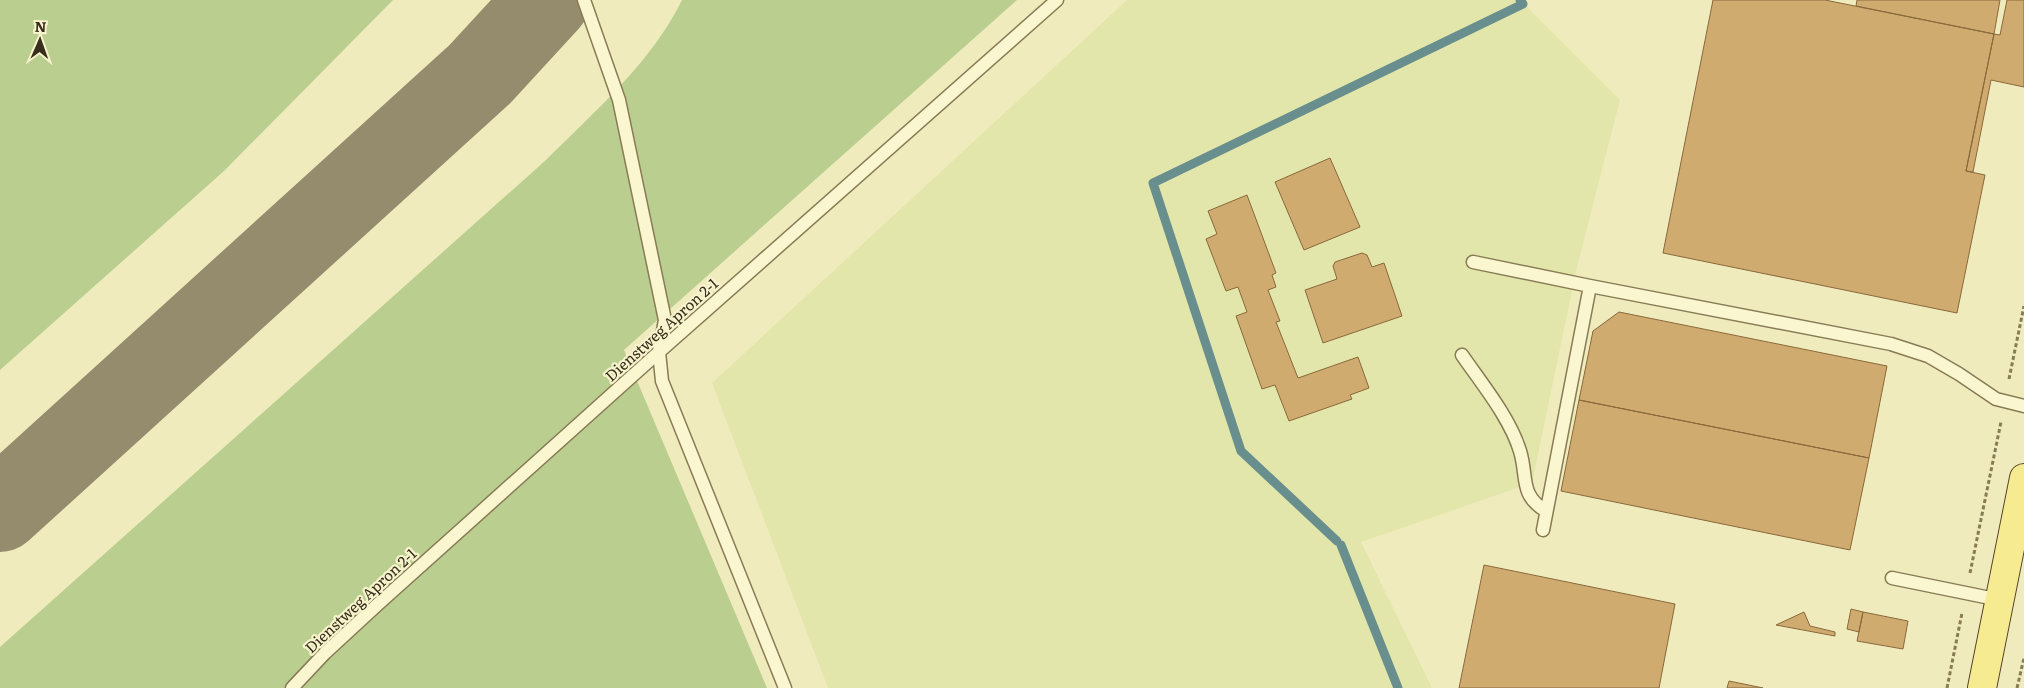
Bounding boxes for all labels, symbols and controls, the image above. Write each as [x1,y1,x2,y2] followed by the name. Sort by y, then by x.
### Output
[15,15,65,65] north arrow
[34,16,47,36] text: N
[599,272,723,386] street label: Dienstweg Apron 2-1
[299,542,421,658] street label: Dienstweg Apron 2-1

